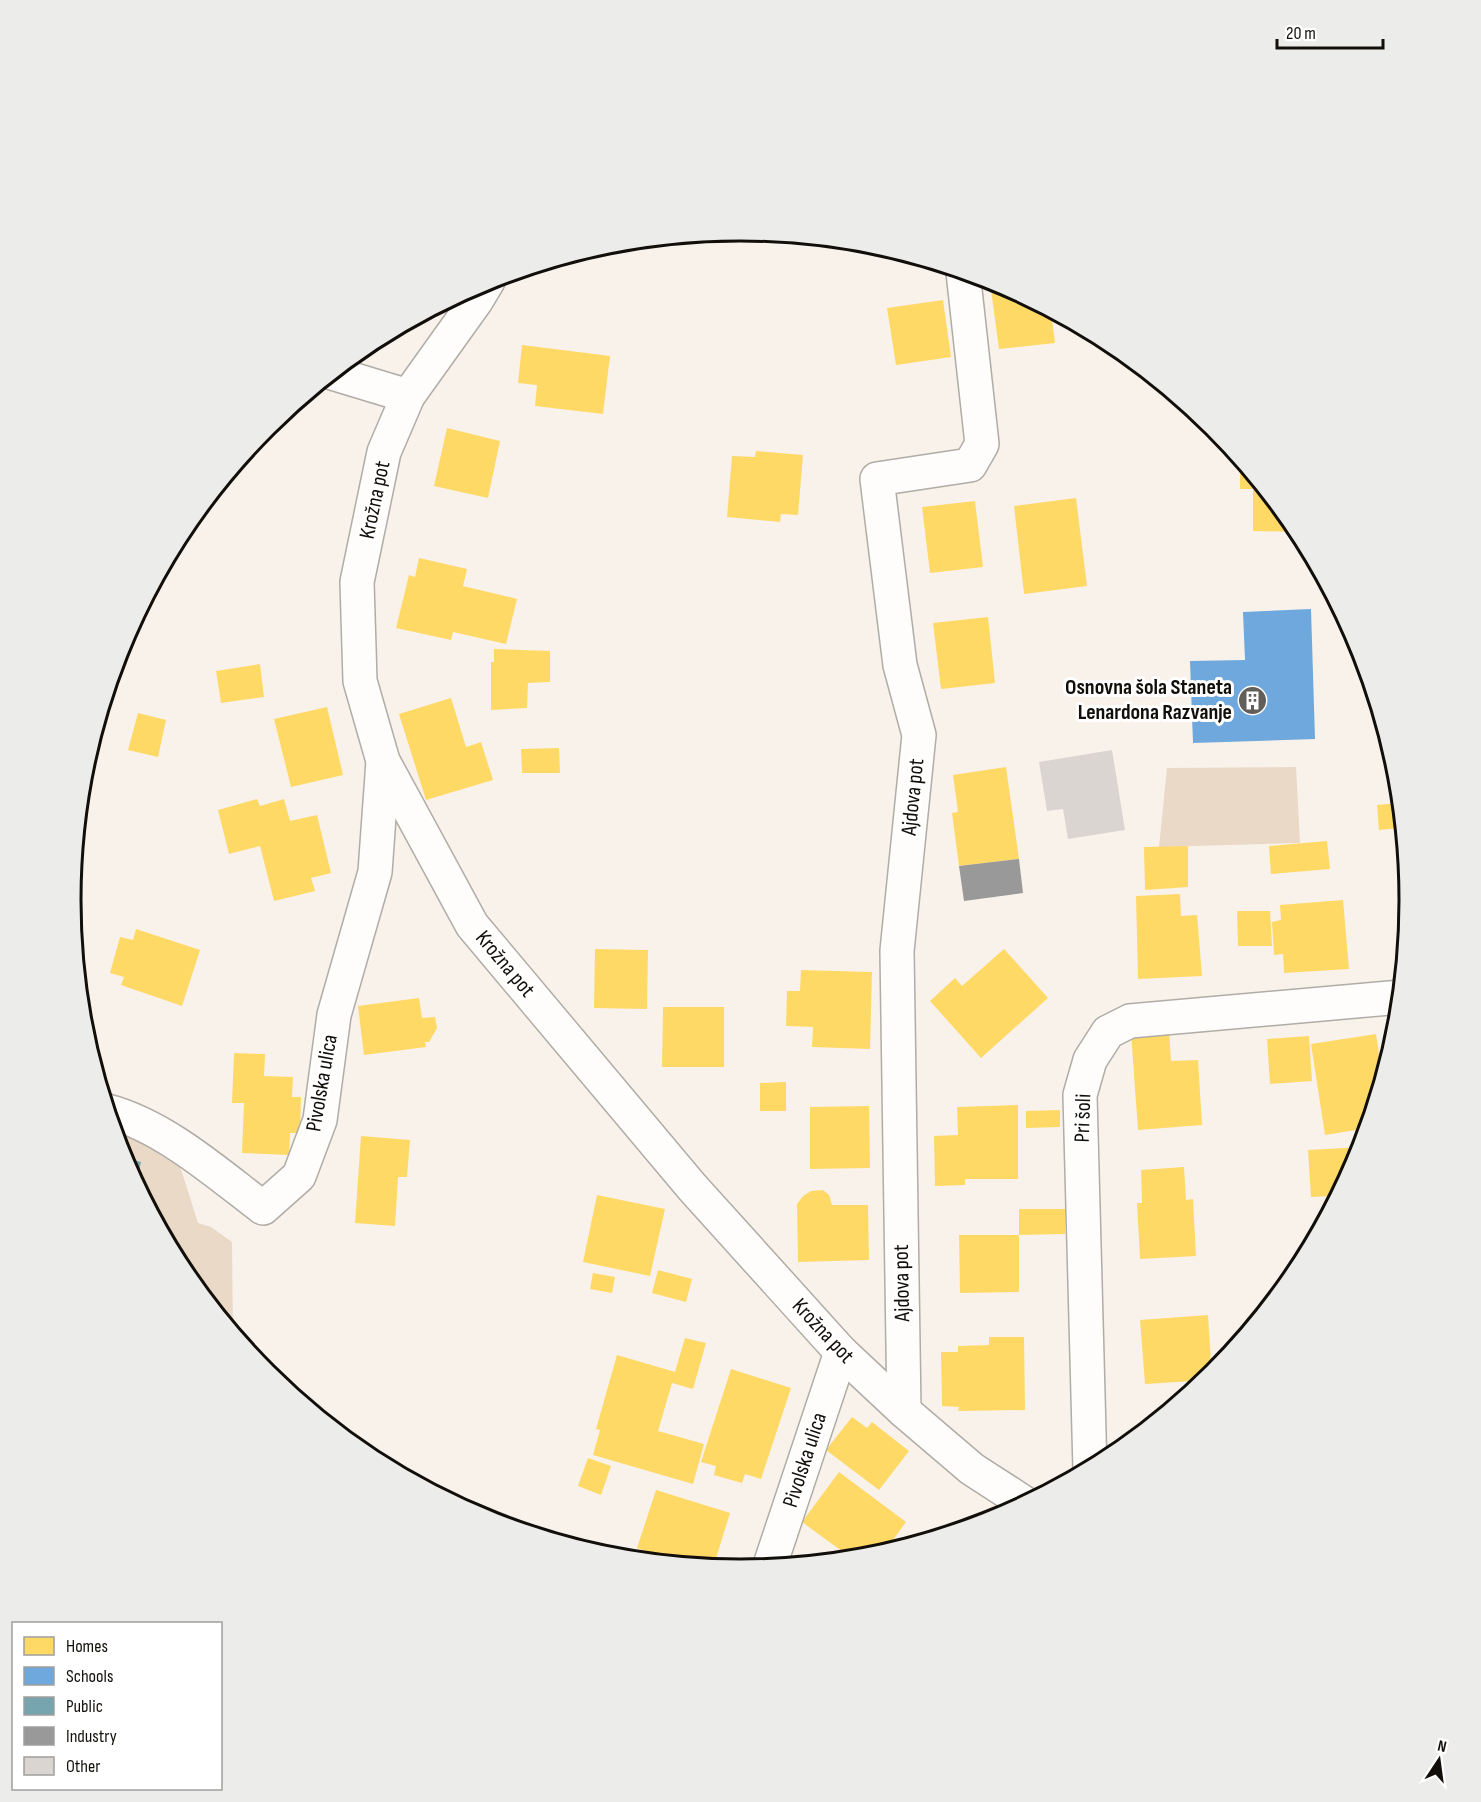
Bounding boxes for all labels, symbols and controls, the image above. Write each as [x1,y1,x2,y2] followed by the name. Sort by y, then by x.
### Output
[1277,12,1384,50] scale bar
[1286,23,1316,44] text: 20 m
[354,458,396,541] street label: Krožna pot
[1065,674,1232,726] place label: Osnovna šola Staneta Lenardona Razvanje
[1237,684,1269,716] building icon: Osnovna šola Staneta Lenardona Razvanje
[895,757,930,838] street label: Ajdova pot
[469,925,541,1003] street label: Krožna pot
[300,1032,344,1134] street label: Pivolska ulica
[1069,1093,1097,1143] street label: Pri šoli
[888,1244,916,1323] street label: Ajdova pot
[786,1293,860,1369] street label: Krožna pot
[777,1409,833,1511] street label: Pivolska ulica
[12,1622,222,1790] legend
[66,1636,108,1657] text: Homes
[66,1666,113,1687] text: Schools
[66,1696,103,1717] text: Public
[66,1726,117,1747] text: Industry
[1409,1730,1469,1790] north arrow
[1436,1737,1448,1757] text: N
[66,1756,100,1777] text: Other

